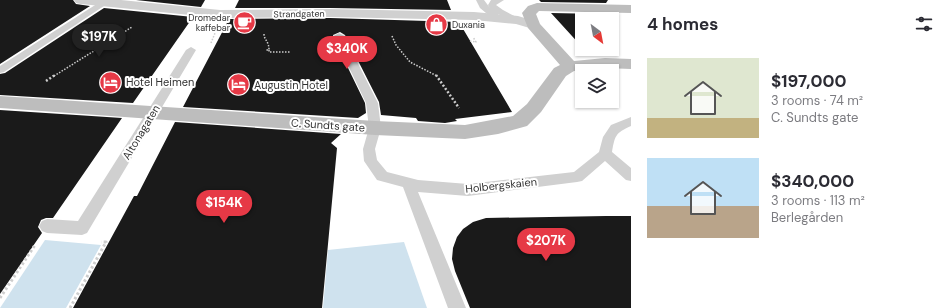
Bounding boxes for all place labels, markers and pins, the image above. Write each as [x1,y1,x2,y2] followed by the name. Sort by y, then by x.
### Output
[232,10,258,36] cafe icon: Dromedar kaffebar
[188,12,231,34] place label: Dromedar kaffebar
[424,12,450,38] shop icon: Duxania
[452,19,485,31] place label: Duxania
[71,24,127,58] pin: $197K
[319,36,375,70] pin: $340K
[98,69,124,95] hotel icon: Hotel Heimen
[225,72,251,98] hotel icon: Augustin Hotel
[126,75,194,89] place label: Hotel Heimen
[254,78,328,92] place label: Augustin Hotel
[196,190,252,224] pin: $154K
[518,228,574,262] pin: $207K

